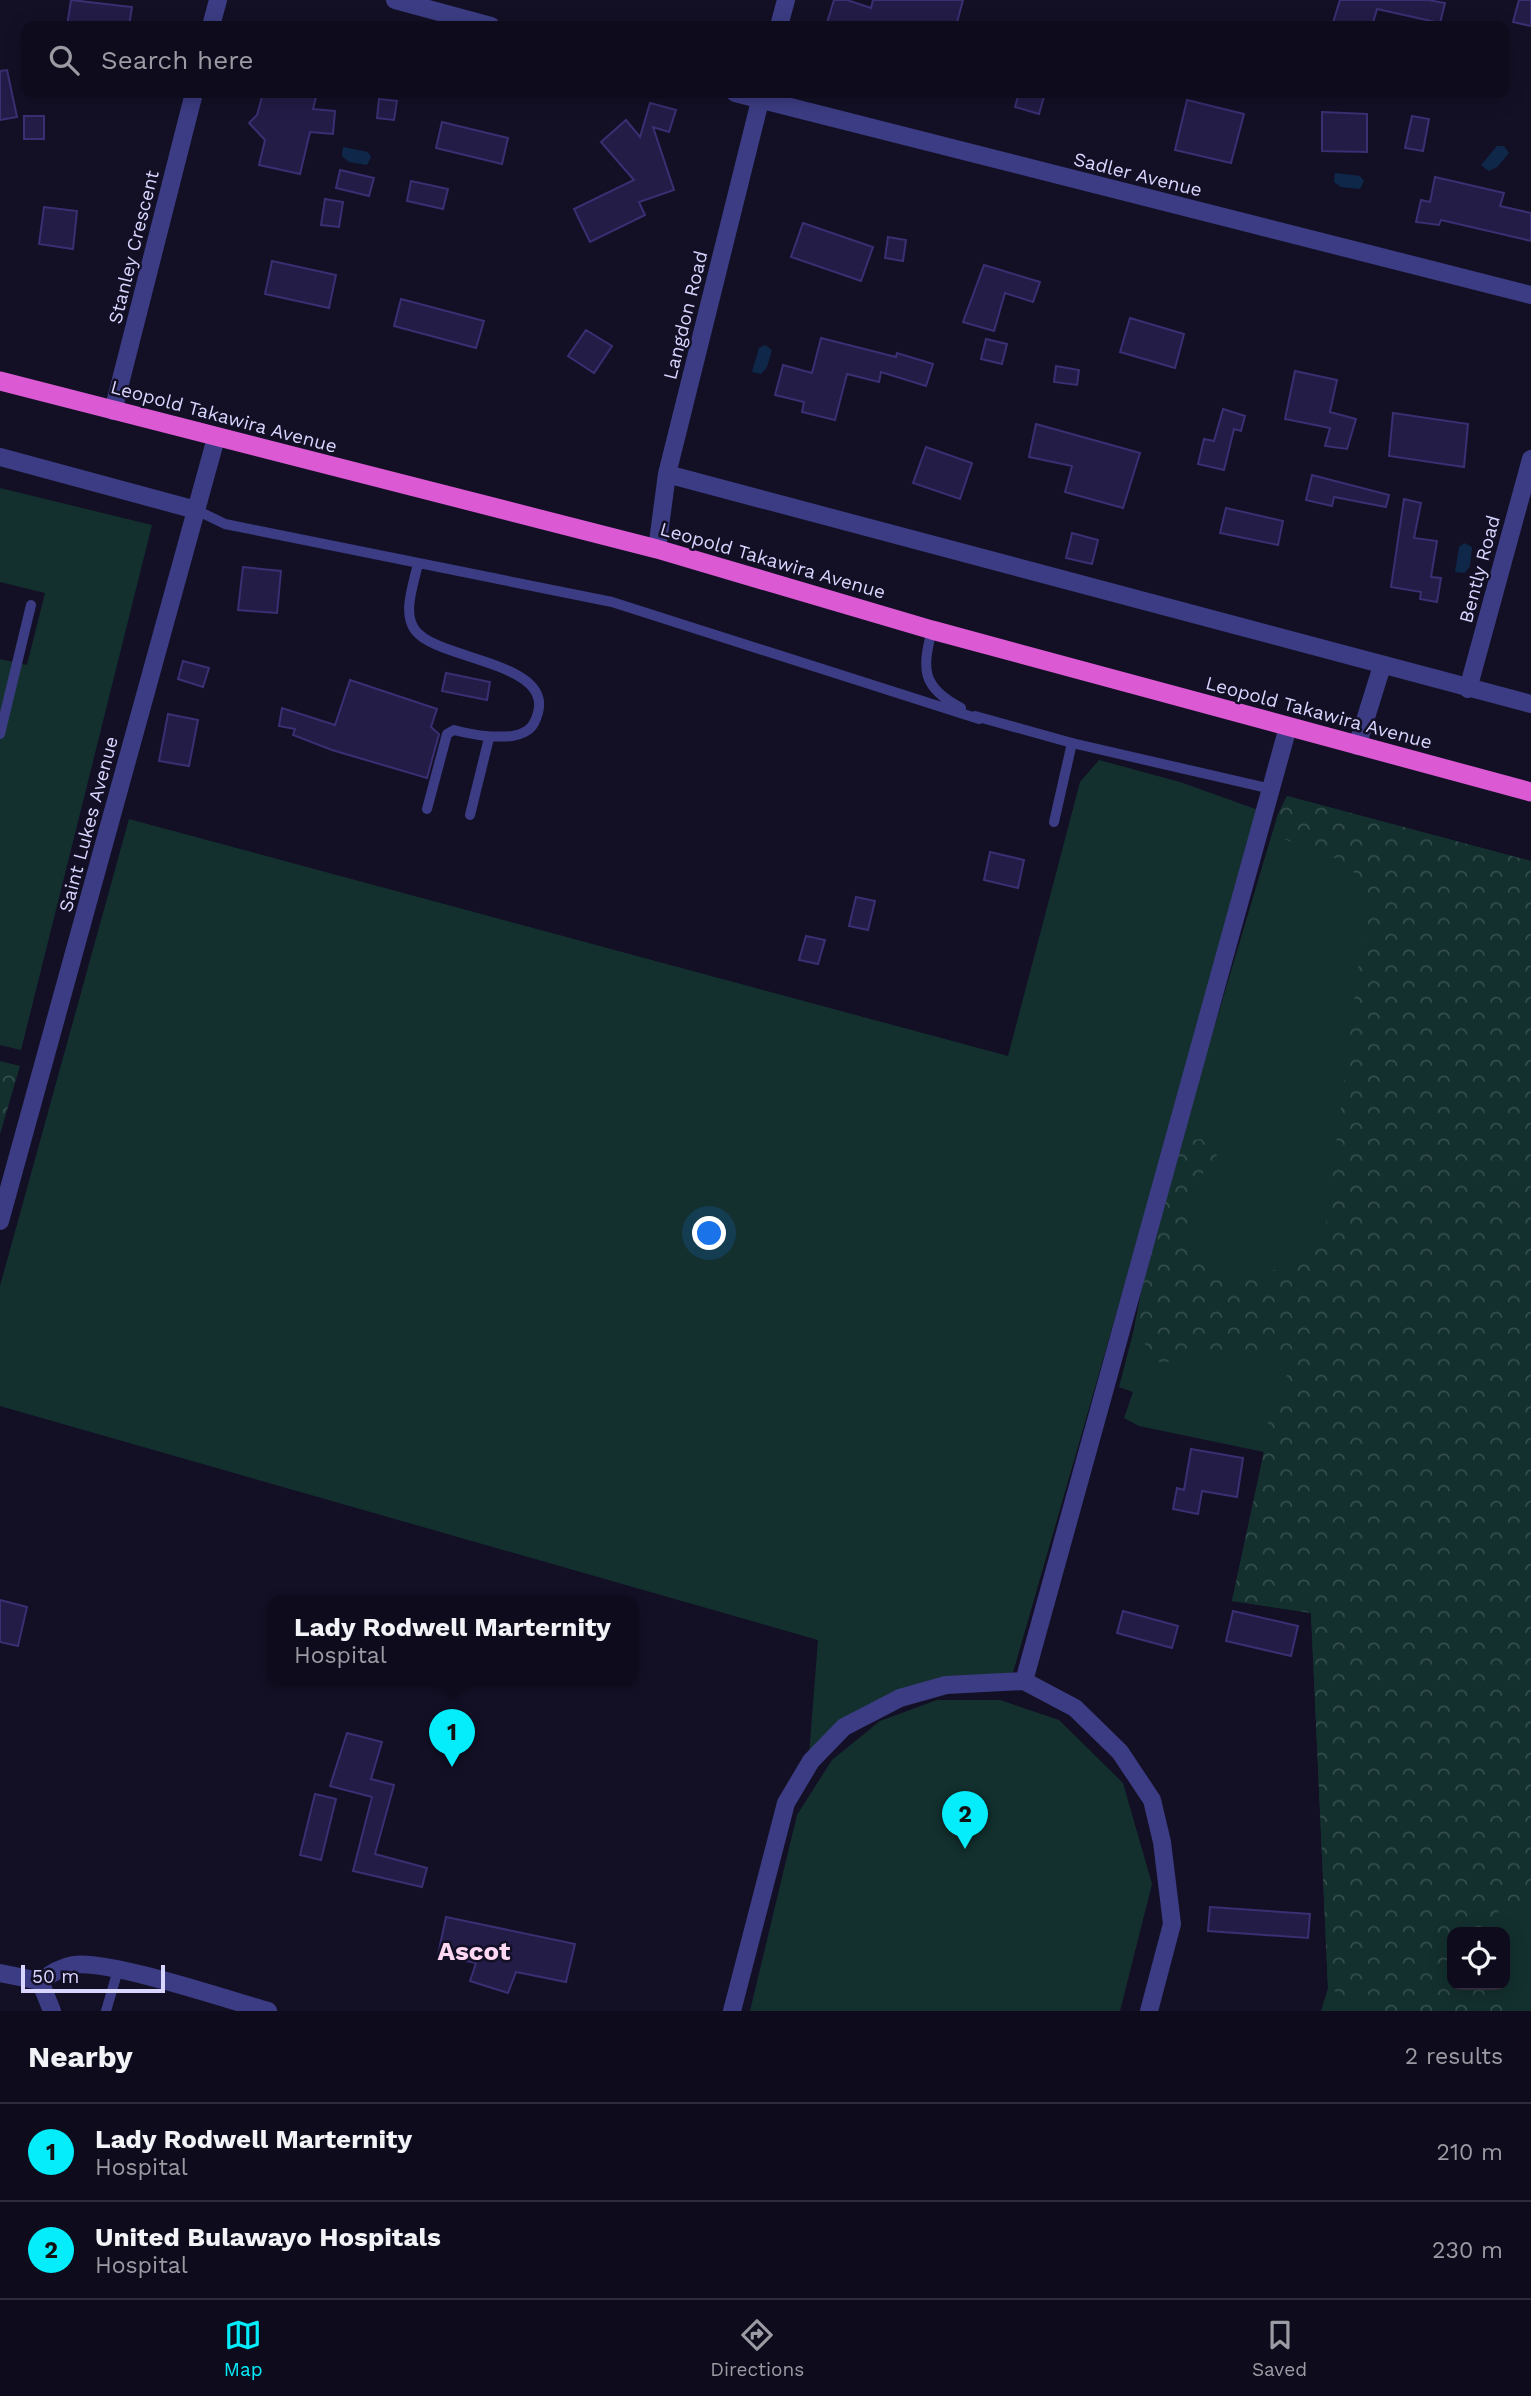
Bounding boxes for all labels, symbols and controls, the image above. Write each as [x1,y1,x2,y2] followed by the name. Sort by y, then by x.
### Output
[21,21,1510,98] search box
[45,41,83,79] icon: search
[101,45,253,75] text: Search here
[1071,147,1205,202] street label: Sadler Avenue
[103,168,164,326] street label: Stanley Crescent
[658,248,713,382] street label: Langdon Road
[108,375,340,458] street label: Leopold Takawira Avenue
[1454,513,1505,625] street label: Bently Road
[657,517,888,604] street label: Leopold Takawira Avenue
[1203,671,1435,754] street label: Leopold Takawira Avenue
[54,734,123,915] street label: Saint Lukes Avenue
[692,1216,726,1250] your location
[267,1595,638,1686] popup
[294,1612,611,1642] text: Lady Rodwell Marternity
[294,1642,387,1669] text: Hospital
[429,1709,475,1767] pin: 1
[942,1791,988,1849] pin: 2
[1447,1927,1510,1990] map controls
[1447,1927,1510,1990] button: locate
[438,1936,511,1966] district label: Ascot
[21,1962,164,1994] scale bar
[32,1965,79,1988] text: 50 m
[28,2039,133,2074] text: Nearby
[1405,2043,1503,2070] text: 2 results
[95,2124,412,2154] text: Lady Rodwell Marternity
[46,2139,56,2166] text: 1
[1437,2139,1503,2166] text: 210 m
[95,2154,188,2181] text: Hospital
[95,2222,441,2252] text: United Bulawayo Hospitals
[44,2237,58,2264] text: 2
[1432,2237,1503,2264] text: 230 m
[95,2252,188,2279] text: Hospital
[224,2316,263,2381] tab: Map
[710,2316,804,2381] tab: Directions
[1252,2316,1307,2381] tab: Saved

